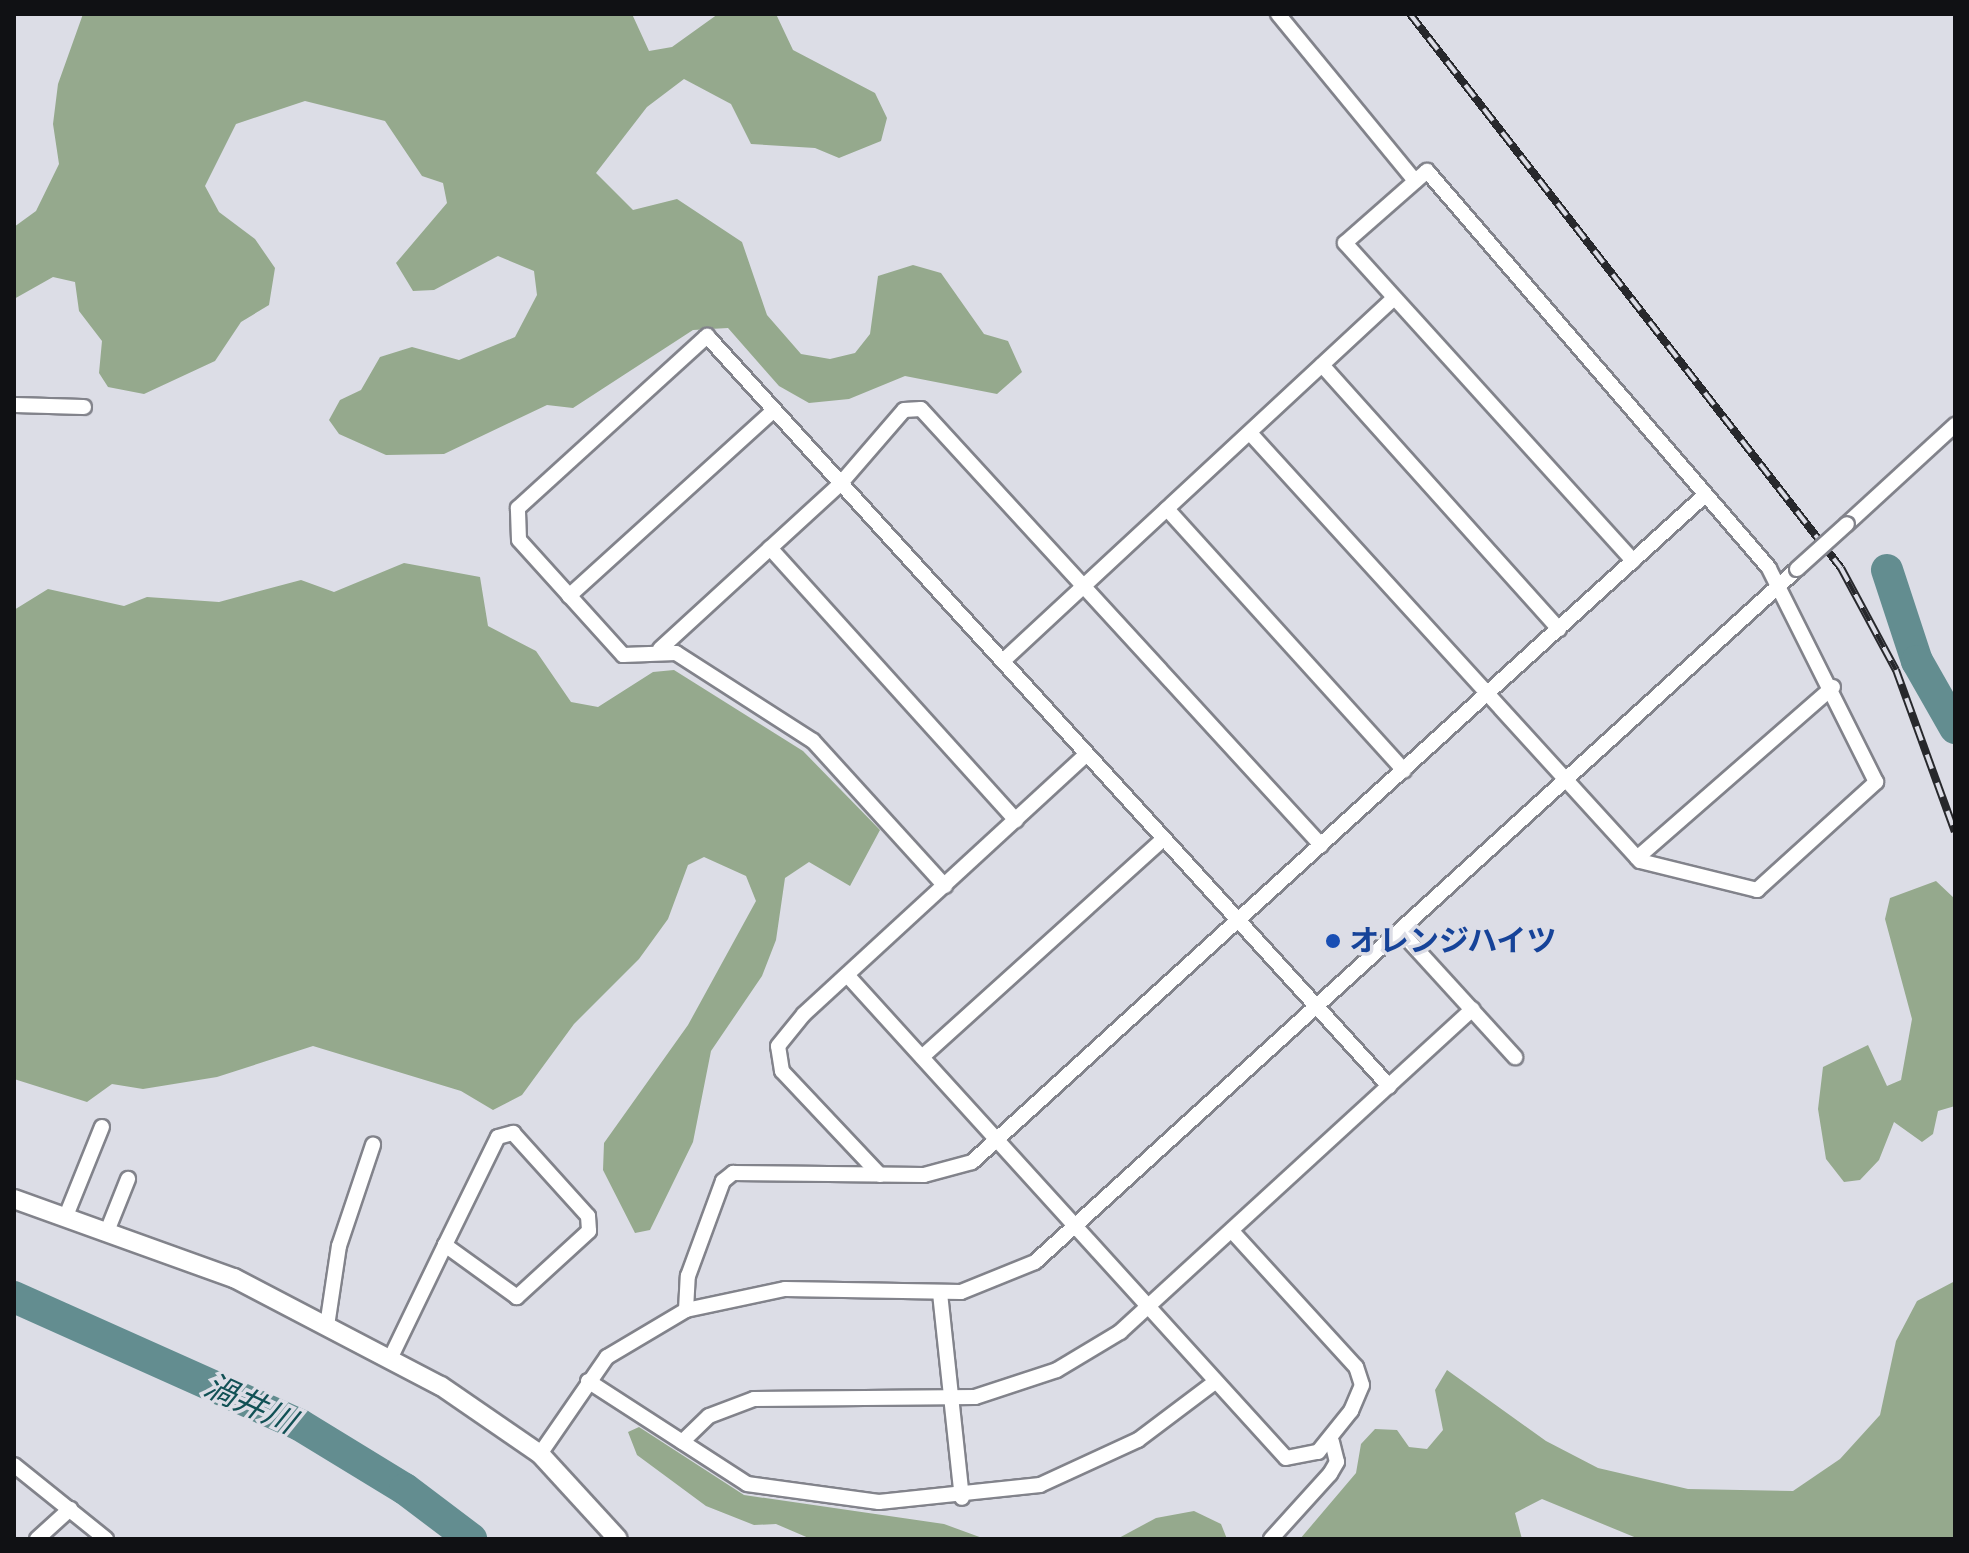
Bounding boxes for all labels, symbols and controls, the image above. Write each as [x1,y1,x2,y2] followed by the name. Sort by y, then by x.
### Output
[1349,923,1559,959] place label: オレンジハイツ
[1324,932,1342,950] marker: オレンジハイツ
[198,1366,302,1442] water label: 渦井川

